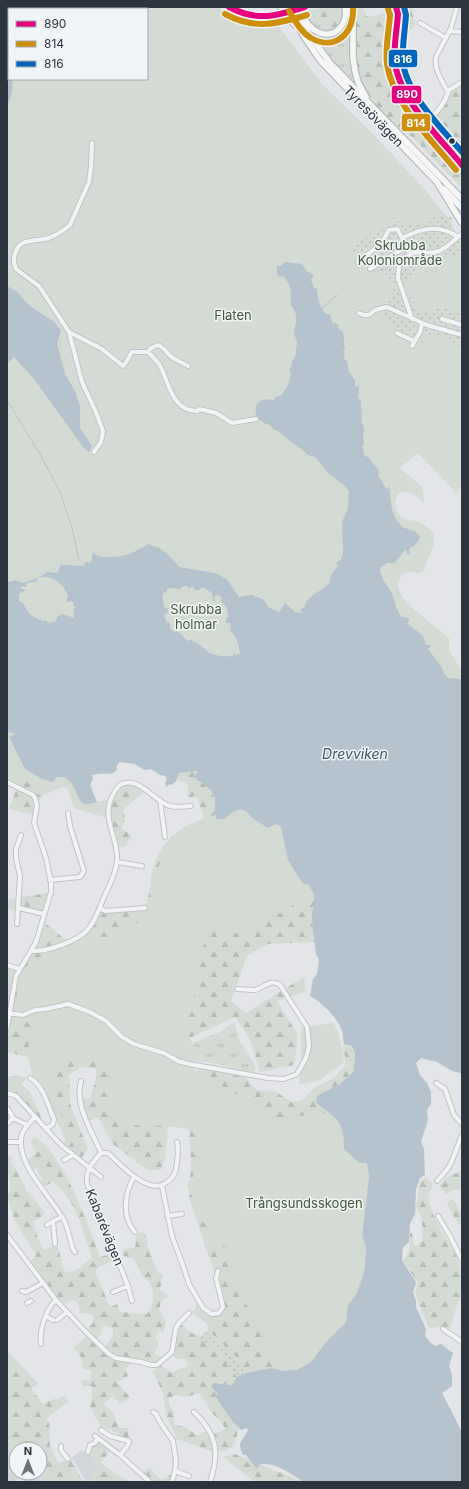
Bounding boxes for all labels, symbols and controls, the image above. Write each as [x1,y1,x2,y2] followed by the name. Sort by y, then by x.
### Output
[8,8,148,80] legend
[44,16,66,31] text: 890
[44,36,64,51] text: 814
[388,49,418,68] line badge: 816
[393,52,413,66] text: 816
[44,56,64,71] text: 816
[341,82,407,150] street label: Tyresövägen
[391,85,422,104] line badge: 890
[396,87,418,101] text: 890
[401,113,431,132] line badge: 814
[406,116,426,130] text: 814
[447,136,457,146] unlabelled marker
[358,237,442,268] park label: Skrubba Koloniområde
[214,307,252,323] park label: Flaten
[170,601,222,632] park label: Skrubba holmar
[322,745,388,762] water label: Drevviken
[82,1186,128,1268] street label: Kabarévägen
[245,1195,363,1211] park label: Trångsundsskogen
[8,1441,48,1481] north arrow
[24,1444,32,1458] text: N

